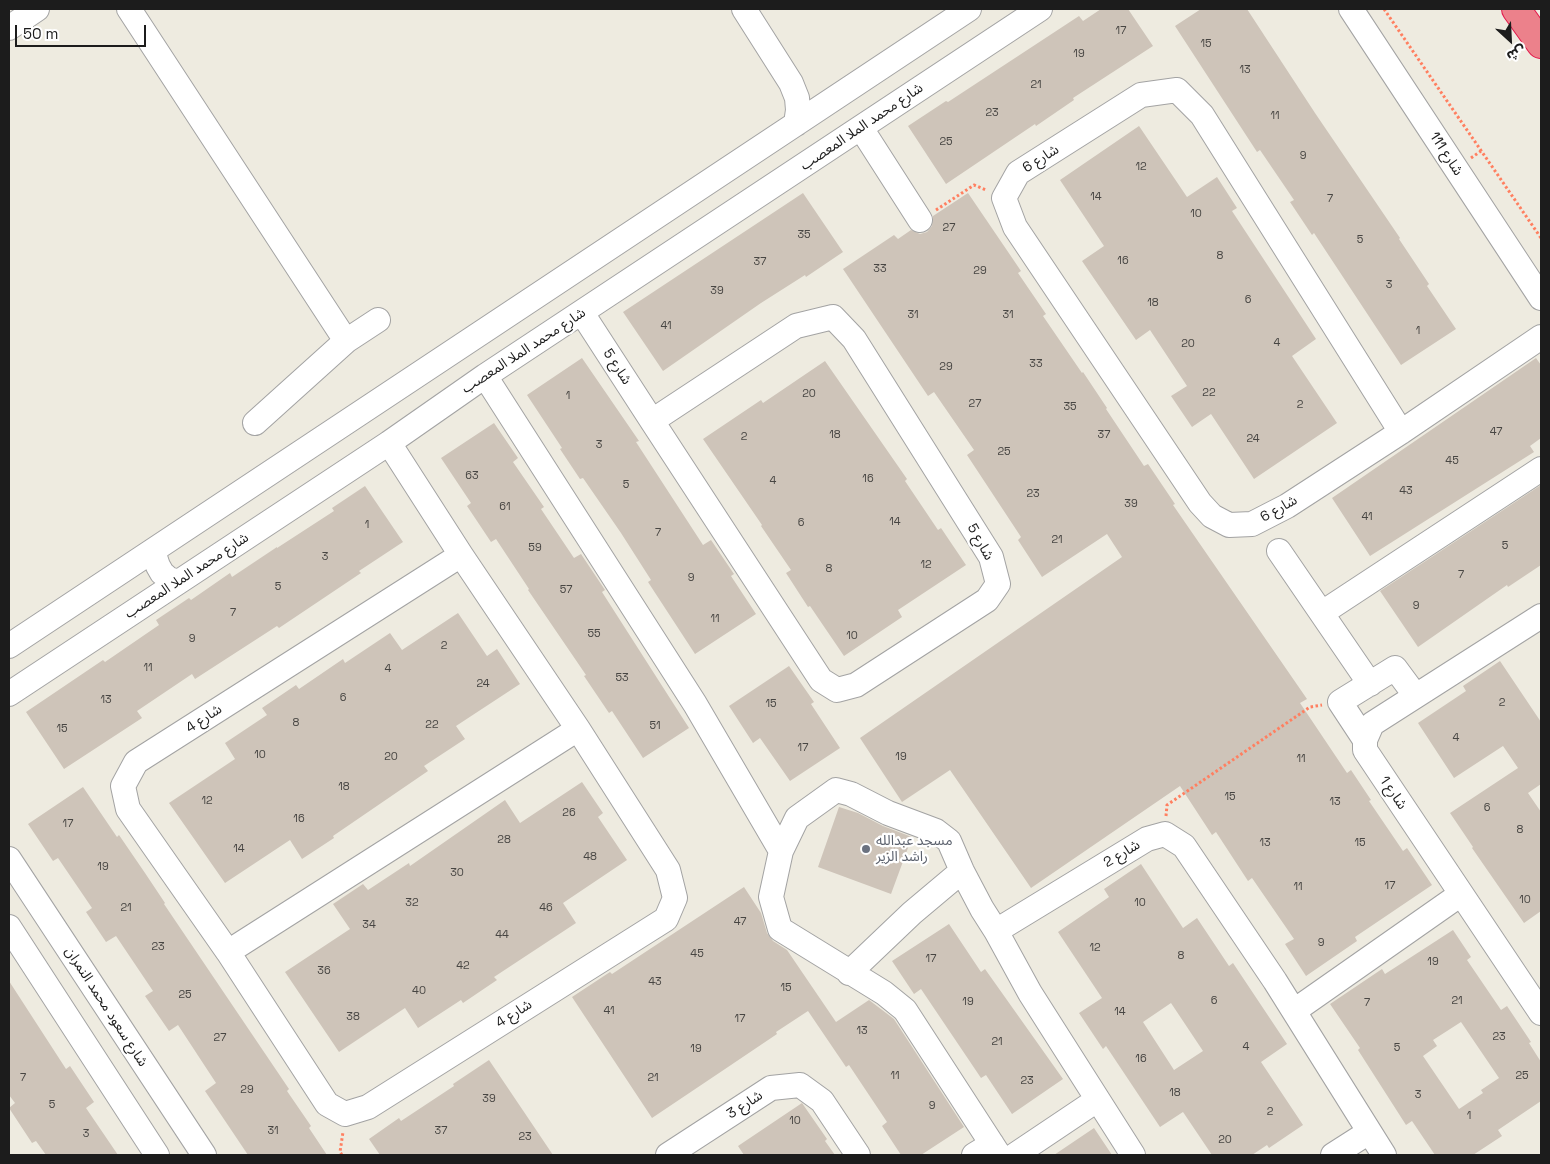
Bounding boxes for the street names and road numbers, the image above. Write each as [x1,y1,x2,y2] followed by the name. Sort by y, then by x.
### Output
[797,80,927,174] street label: شارع محمد الملا المعصب
[1426,129,1466,179] street label: شارع 111
[1020,141,1062,177] street label: شارع 6
[459,305,589,397] street label: شارع محمد الملا المعصب
[599,346,635,388] street label: شارع 5
[1258,492,1300,526] street label: شارع 6
[963,521,997,563] street label: شارع 5
[122,530,252,622] street label: شارع محمد الملا المعصب
[183,701,225,737] street label: شارع 4
[1376,773,1410,813] street label: شارع 1
[1101,837,1143,871] street label: شارع 2
[61,944,151,1070] street label: شارع سعود محمد النمران
[493,996,535,1032] street label: شارع 4
[724,1087,766,1123] street label: شارع 3

